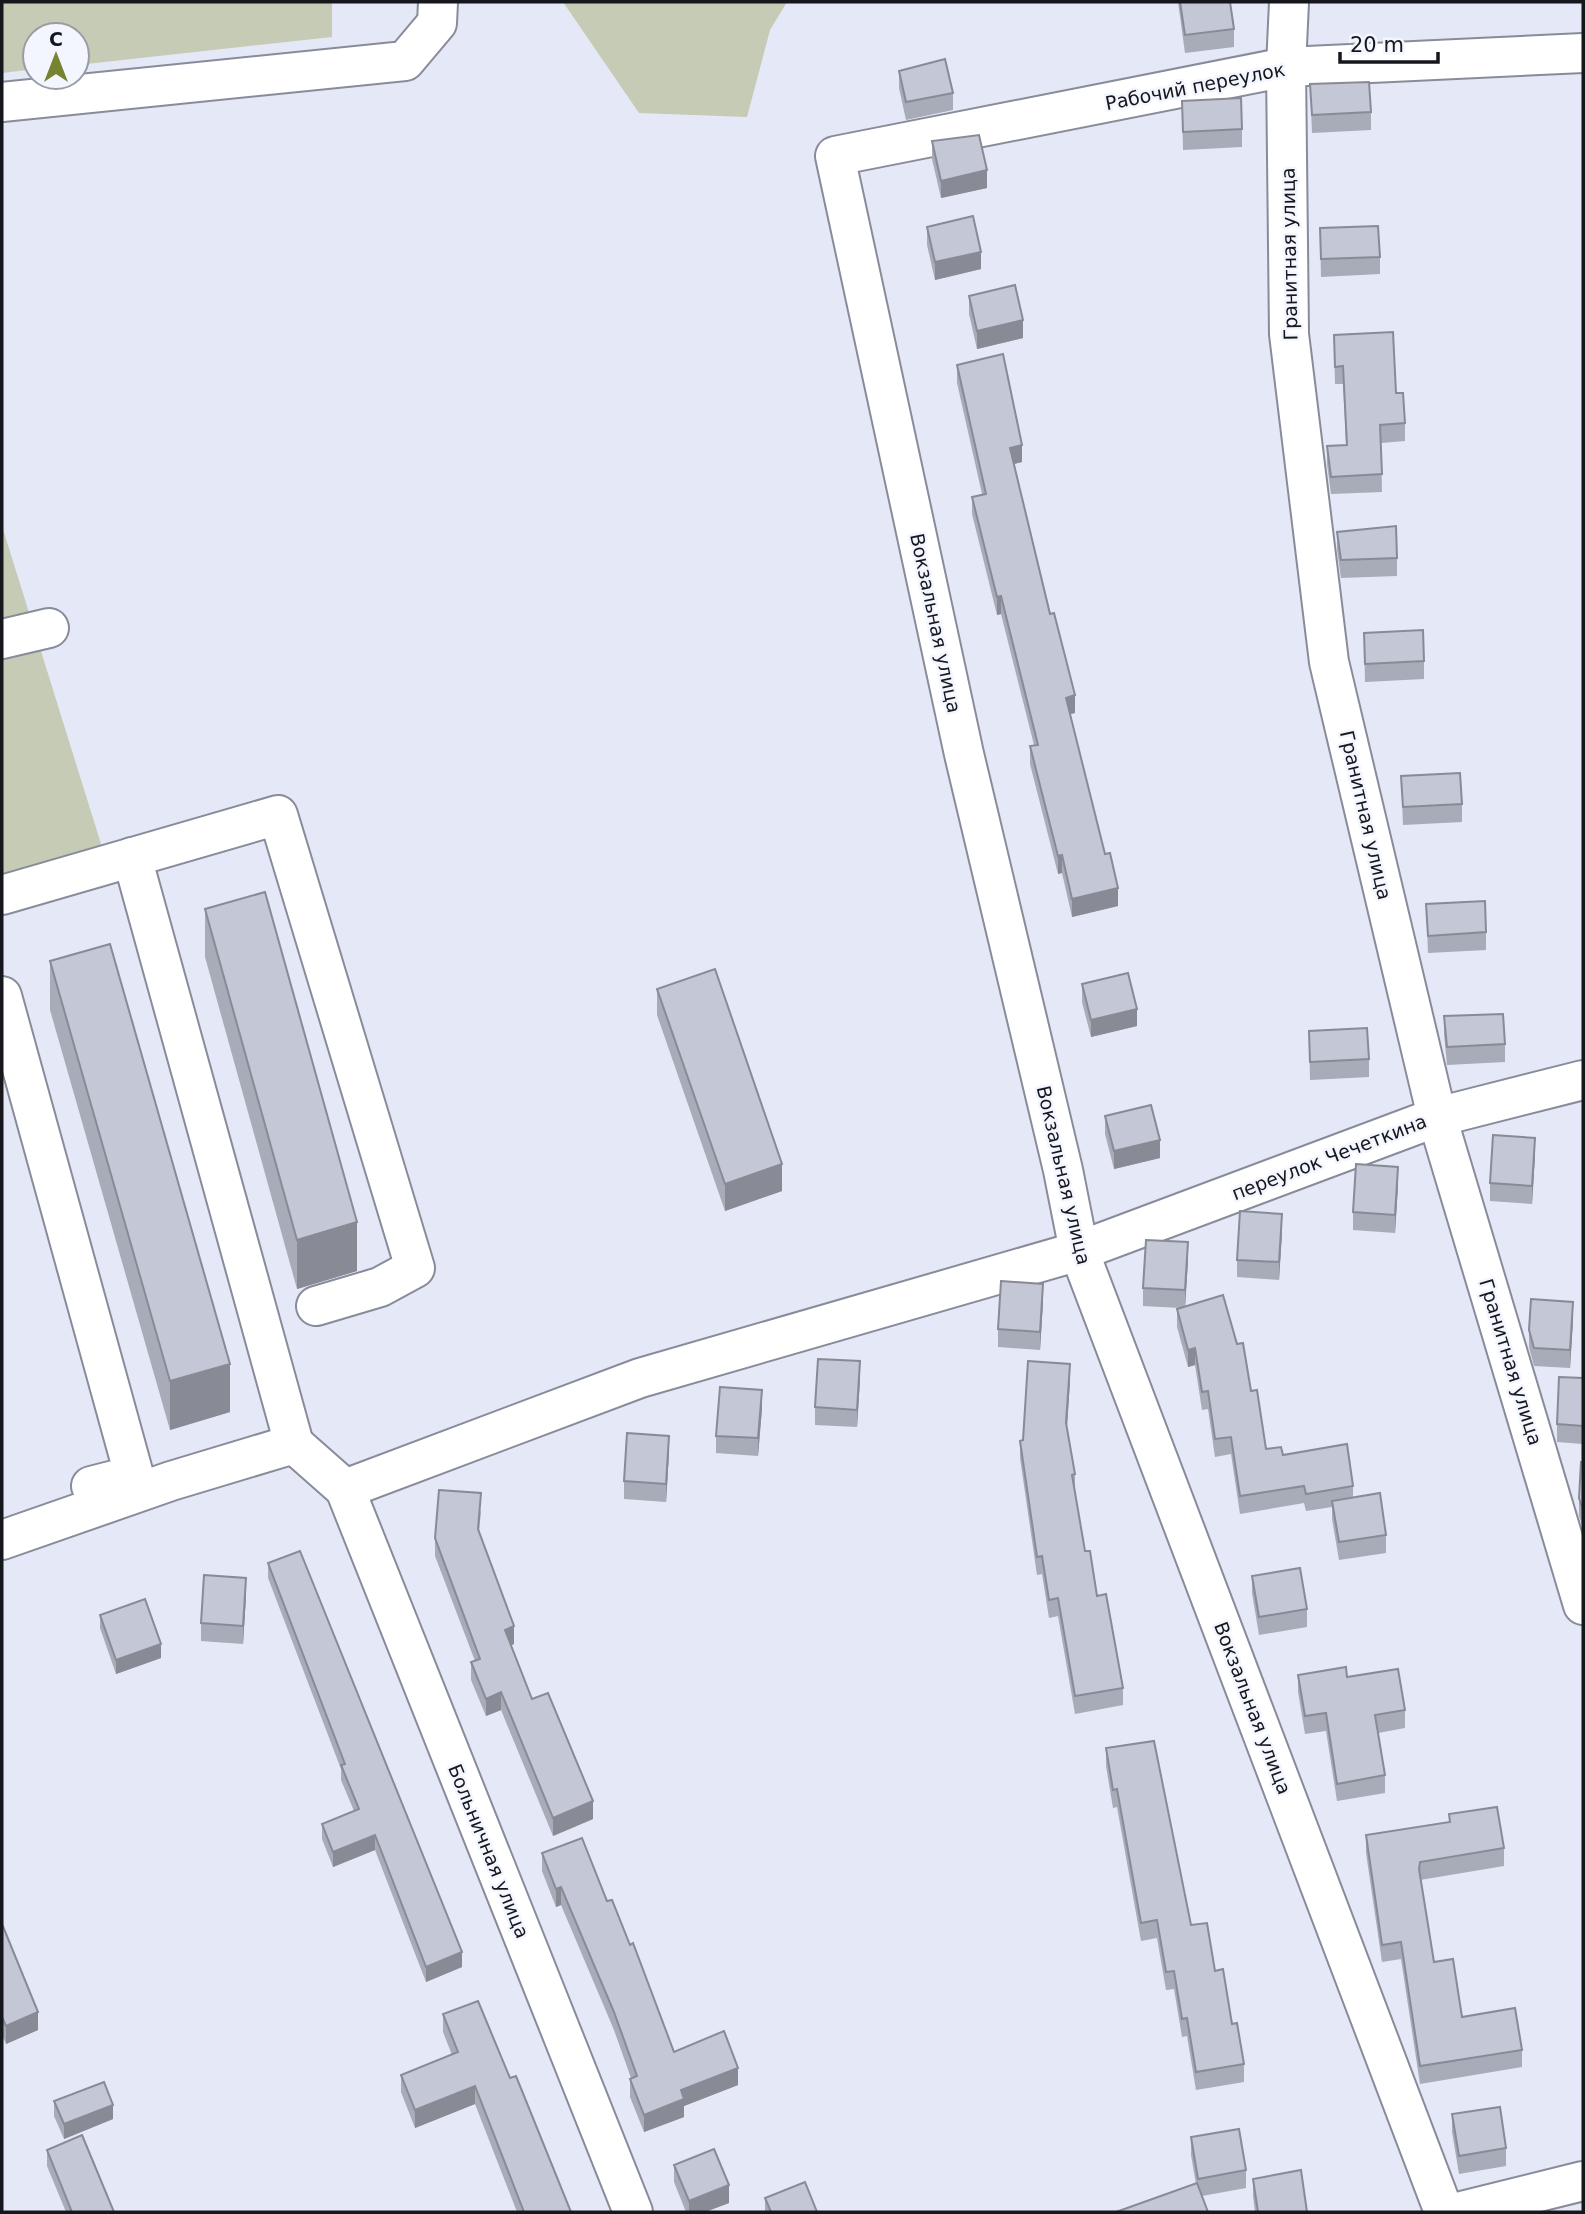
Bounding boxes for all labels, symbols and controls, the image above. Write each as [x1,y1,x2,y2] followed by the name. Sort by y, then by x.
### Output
[21,21,91,91] north arrow
[1340,21,1438,65] scale bar
[49,28,63,50] text: С
[1350,33,1404,57] text: 20 m
[1103,58,1287,114] street label: Рабочий переулок
[1276,167,1302,341] street label: Гранитная улица
[906,531,966,715] street label: Вокзальная улица
[1336,728,1396,902] street label: Гранитная улица
[1033,1083,1095,1267] street label: Вокзальная улица
[1228,1110,1430,1204] street label: переулок Чечеткина
[1475,1276,1547,1448] street label: Гранитная улица
[1210,1619,1296,1797] street label: Вокзальная улица
[444,1761,534,1941] street label: Больничная улица

